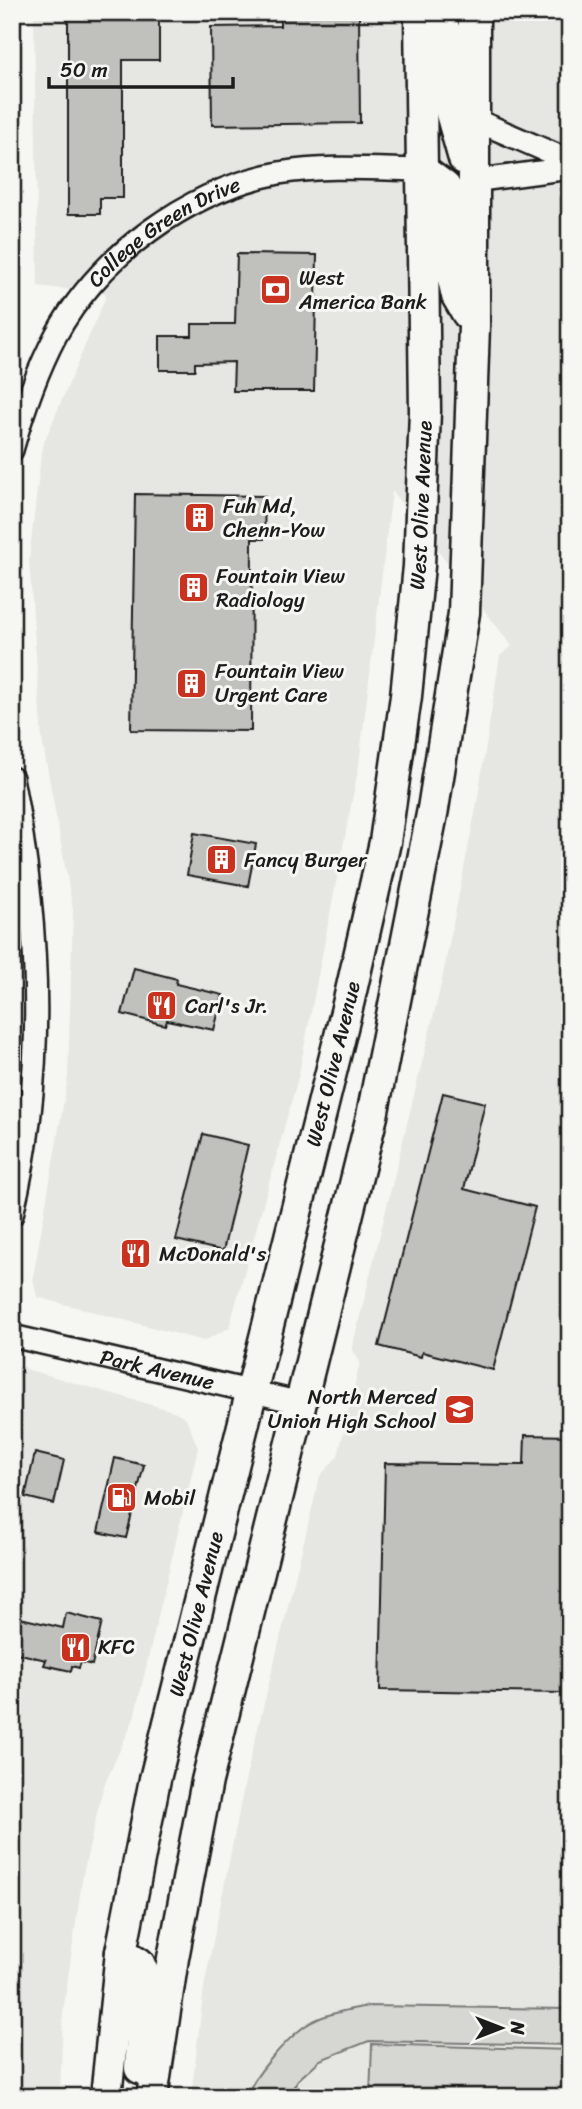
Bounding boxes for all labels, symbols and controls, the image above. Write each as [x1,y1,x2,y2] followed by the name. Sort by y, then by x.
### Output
[49,46,233,90] scale bar
[60,51,108,89] text: 50 m
[78,166,246,297] street label: College Green Drive
[298,259,427,321] place label: West America Bank
[259,273,293,307] bank icon: West America Bank
[398,420,444,591] street label: West Olive Avenue
[223,487,325,549] place label: Fuh Md, Chenn-Yow
[183,501,217,535] building icon: Fuh Md, Chenn-Yow
[216,557,345,619] place label: Fountain View Radiology
[176,571,210,605] building icon: Fountain View Radiology
[215,652,344,714] place label: Fountain View Urgent Care
[175,666,209,700] building icon: Fountain View Urgent Care
[244,841,368,879] place label: Fancy Burger
[204,843,238,877] building icon: Fancy Burger
[294,978,372,1151] street label: West Olive Avenue
[185,987,268,1025] place label: Carl's Jr.
[145,989,179,1023] restaurant icon: Carl's Jr.
[159,1235,267,1273] place label: McDonald's
[119,1237,153,1271] restaurant icon: McDonald's
[96,1338,218,1401] street label: Park Avenue
[268,1378,438,1440] place label: North Merced Union High School
[442,1392,476,1426] school or university icon: North Merced Union High School
[144,1479,196,1517] place label: Mobil
[104,1481,138,1515] fuel station icon: Mobil
[157,1527,235,1701] street label: West Olive Avenue
[98,1628,135,1666] place label: KFC
[58,1630,92,1664] restaurant icon: KFC
[466,1994,536,2064] north arrow
[501,2020,534,2035] text: N

